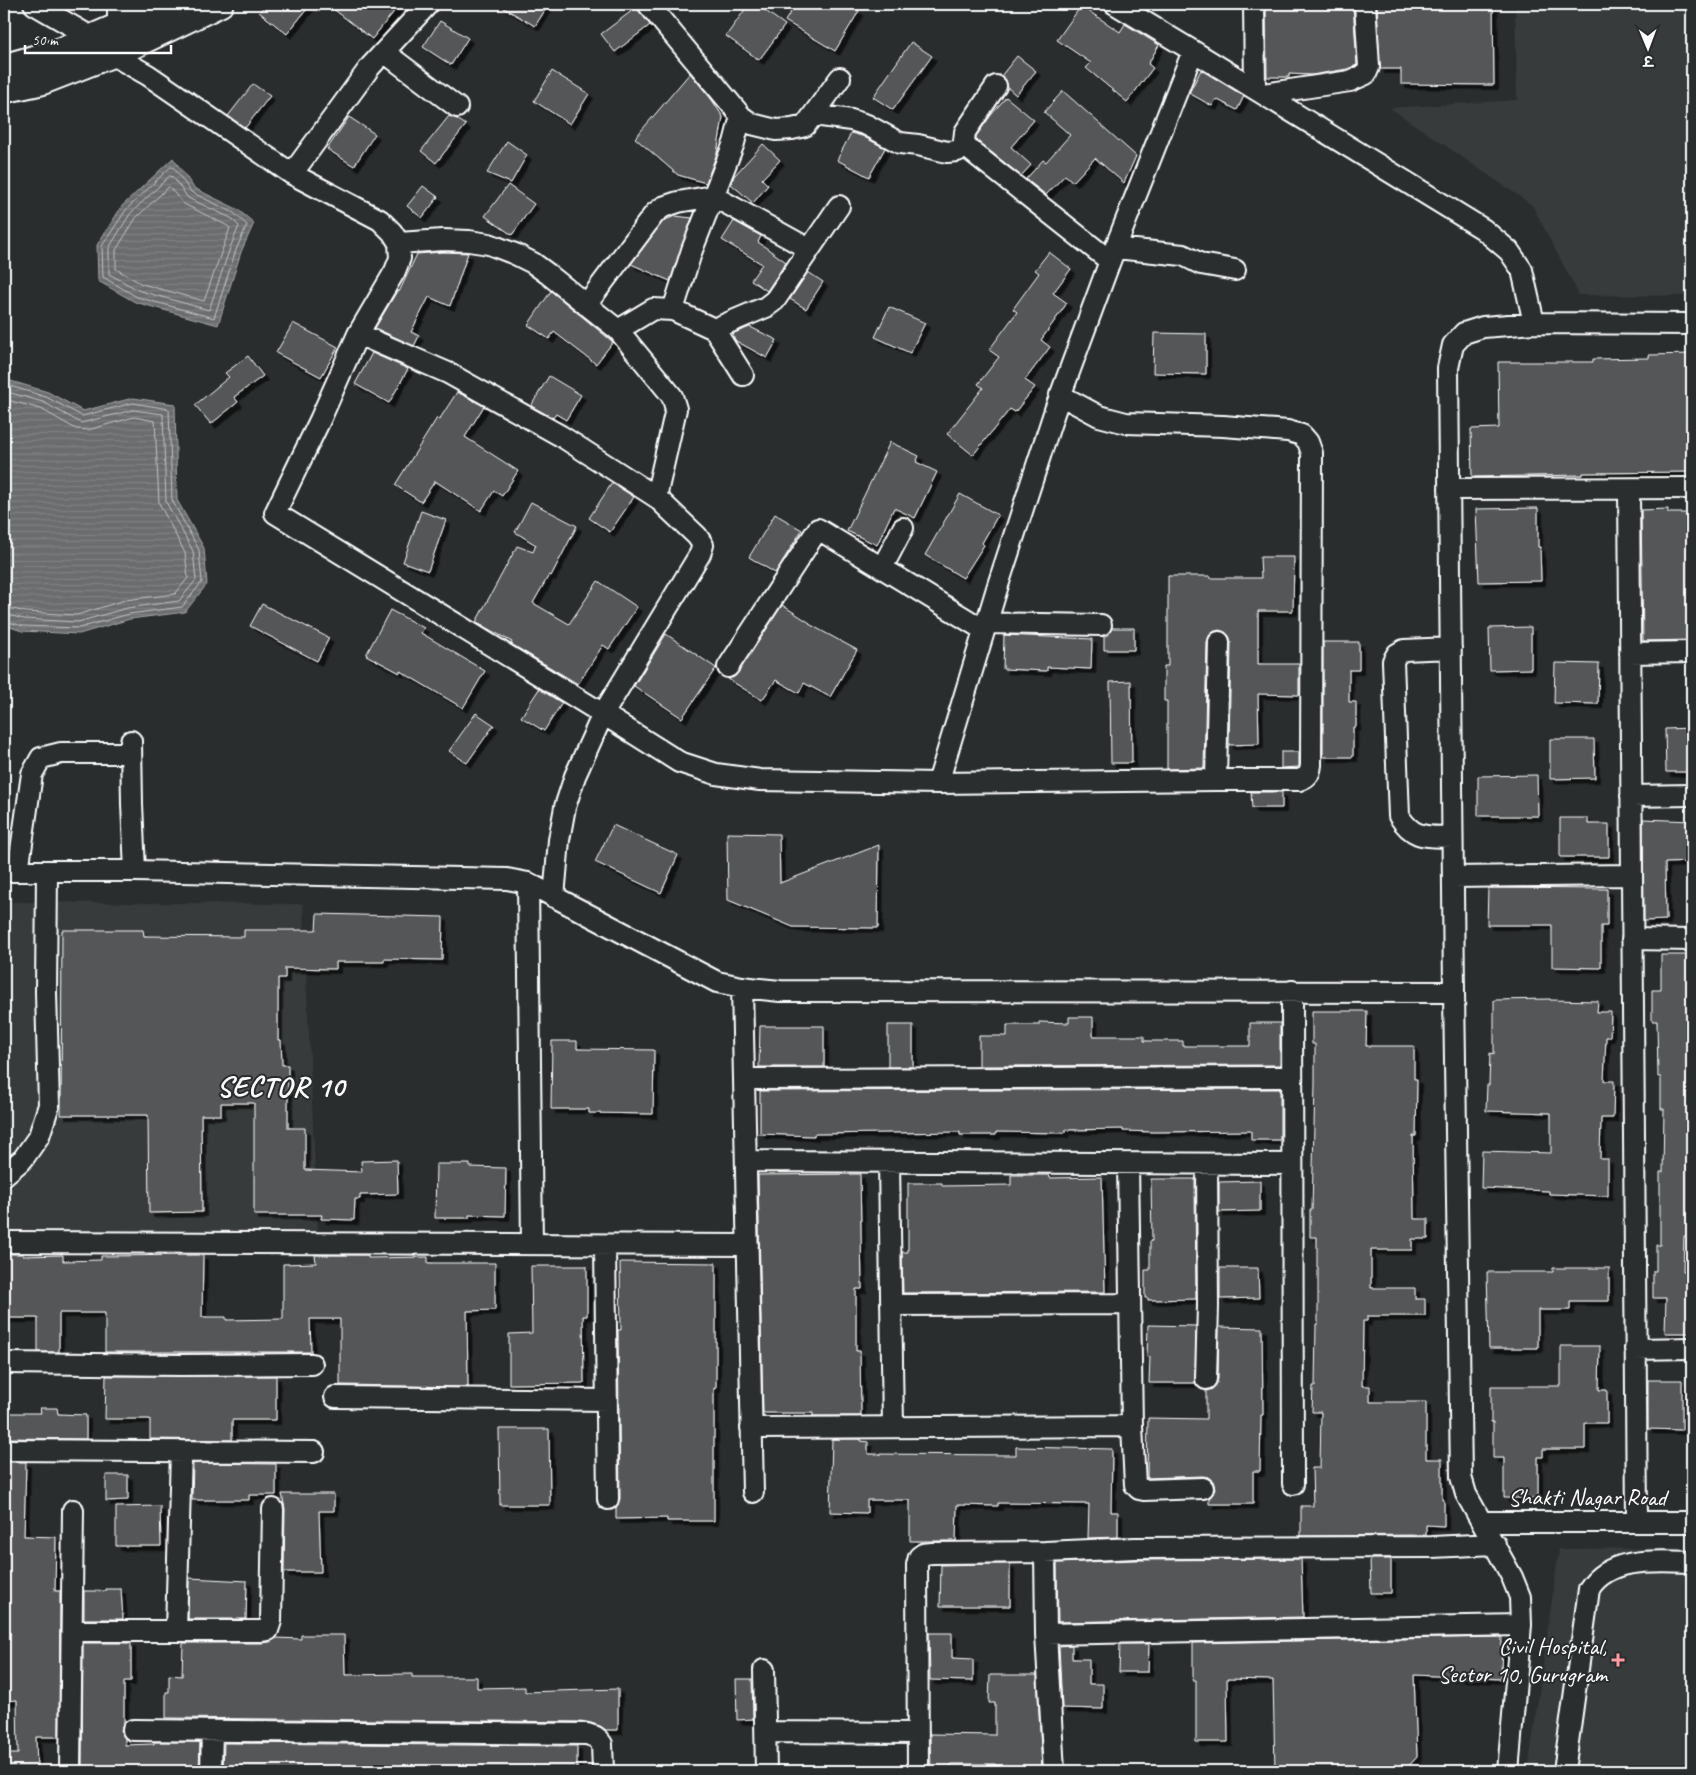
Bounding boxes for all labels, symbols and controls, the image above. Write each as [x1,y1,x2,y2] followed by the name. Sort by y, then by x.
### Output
[25,22,171,54] scale bar
[1624,22,1674,72] north arrow
[32,31,59,50] text: 50 m
[1642,52,1655,69] text: उ
[217,1068,347,1105] district label: SECTOR 10
[1508,1482,1670,1512] street label: Shakti Nagar Road
[1438,1631,1610,1689] place label: Civil Hospital, Sector 10, Gurugram
[1611,1653,1625,1667] marker: Civil Hospital, Sector 10, Gurugram

